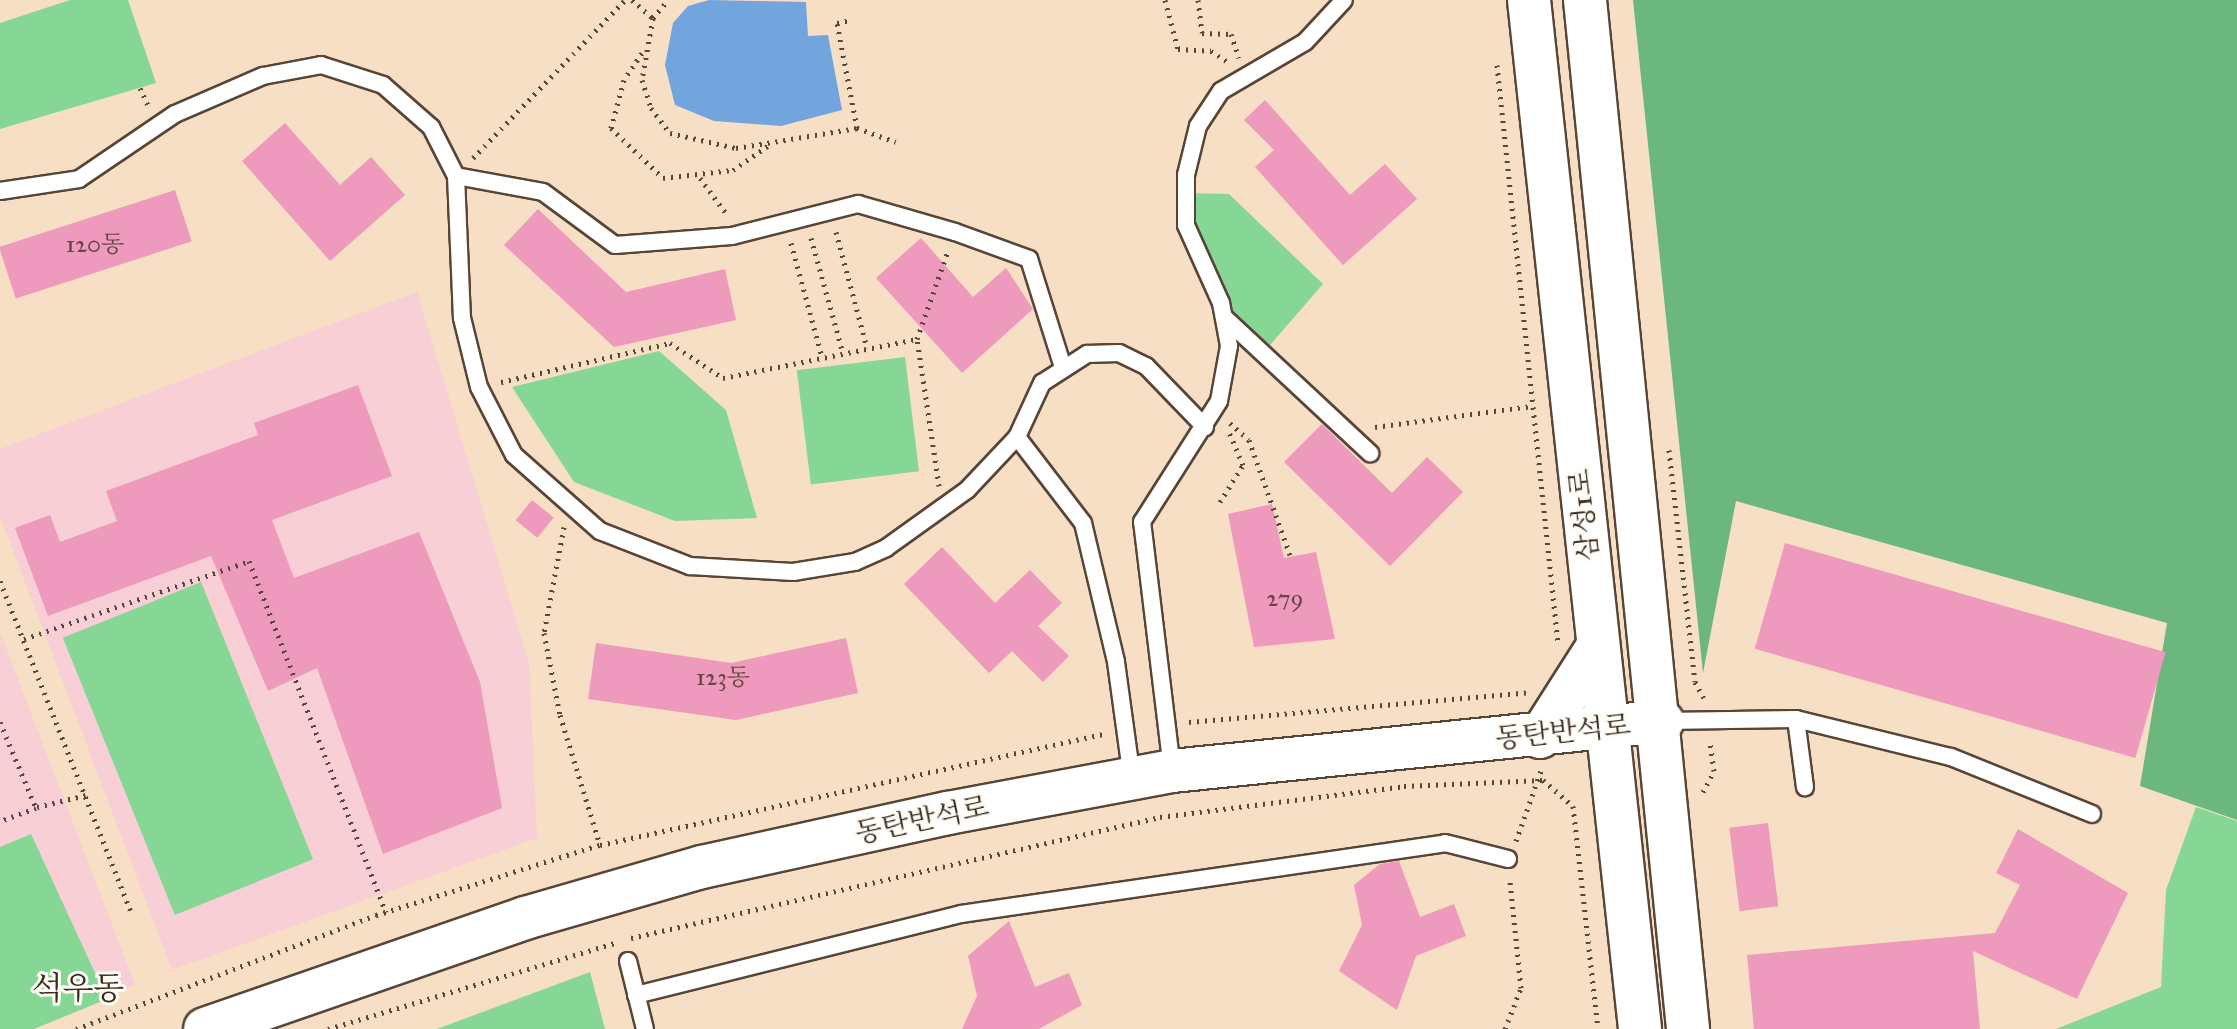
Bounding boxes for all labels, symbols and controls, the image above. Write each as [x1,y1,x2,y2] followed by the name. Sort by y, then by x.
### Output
[66,231,124,259] house number: 120동
[1562,467,1606,563] street label: 삼성1로
[1267,585,1303,613] house number: 279
[696,664,750,692] house number: 123동
[1494,708,1632,756] street label: 동탄반석로
[852,790,992,850] street label: 동탄반석로
[32,970,124,1008] district label: 석우동

